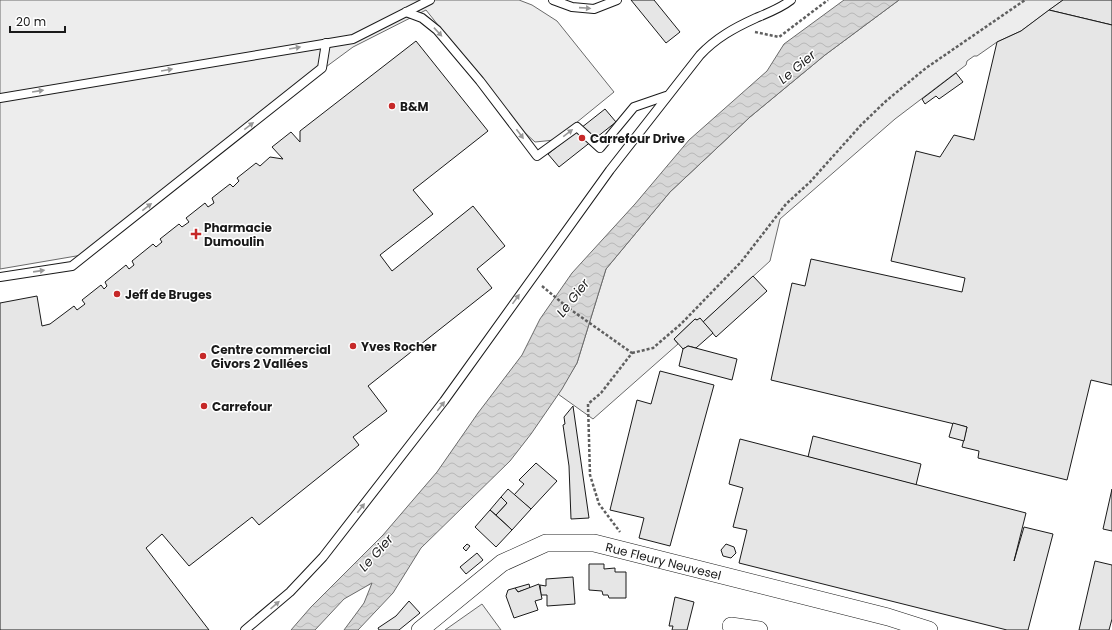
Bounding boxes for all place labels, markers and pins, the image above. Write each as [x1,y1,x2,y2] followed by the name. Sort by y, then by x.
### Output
[400,98,429,115] place label: B&M
[387,101,397,111] marker: B&M
[590,130,686,147] place label: Carrefour Drive
[577,133,587,143] marker: Carrefour Drive
[204,219,273,250] place label: Pharmacie Dumoulin
[191,229,201,239] marker: Pharmacie Dumoulin
[125,286,212,303] place label: Jeff de Bruges
[112,289,122,299] marker: Jeff de Bruges
[361,338,437,355] place label: Yves Rocher
[211,341,331,372] place label: Centre commercial Givors 2 Vallées
[348,341,358,351] marker: Yves Rocher
[198,351,208,361] marker: Centre commercial Givors 2 Vallées
[212,398,272,415] place label: Carrefour
[199,401,209,411] marker: Carrefour

